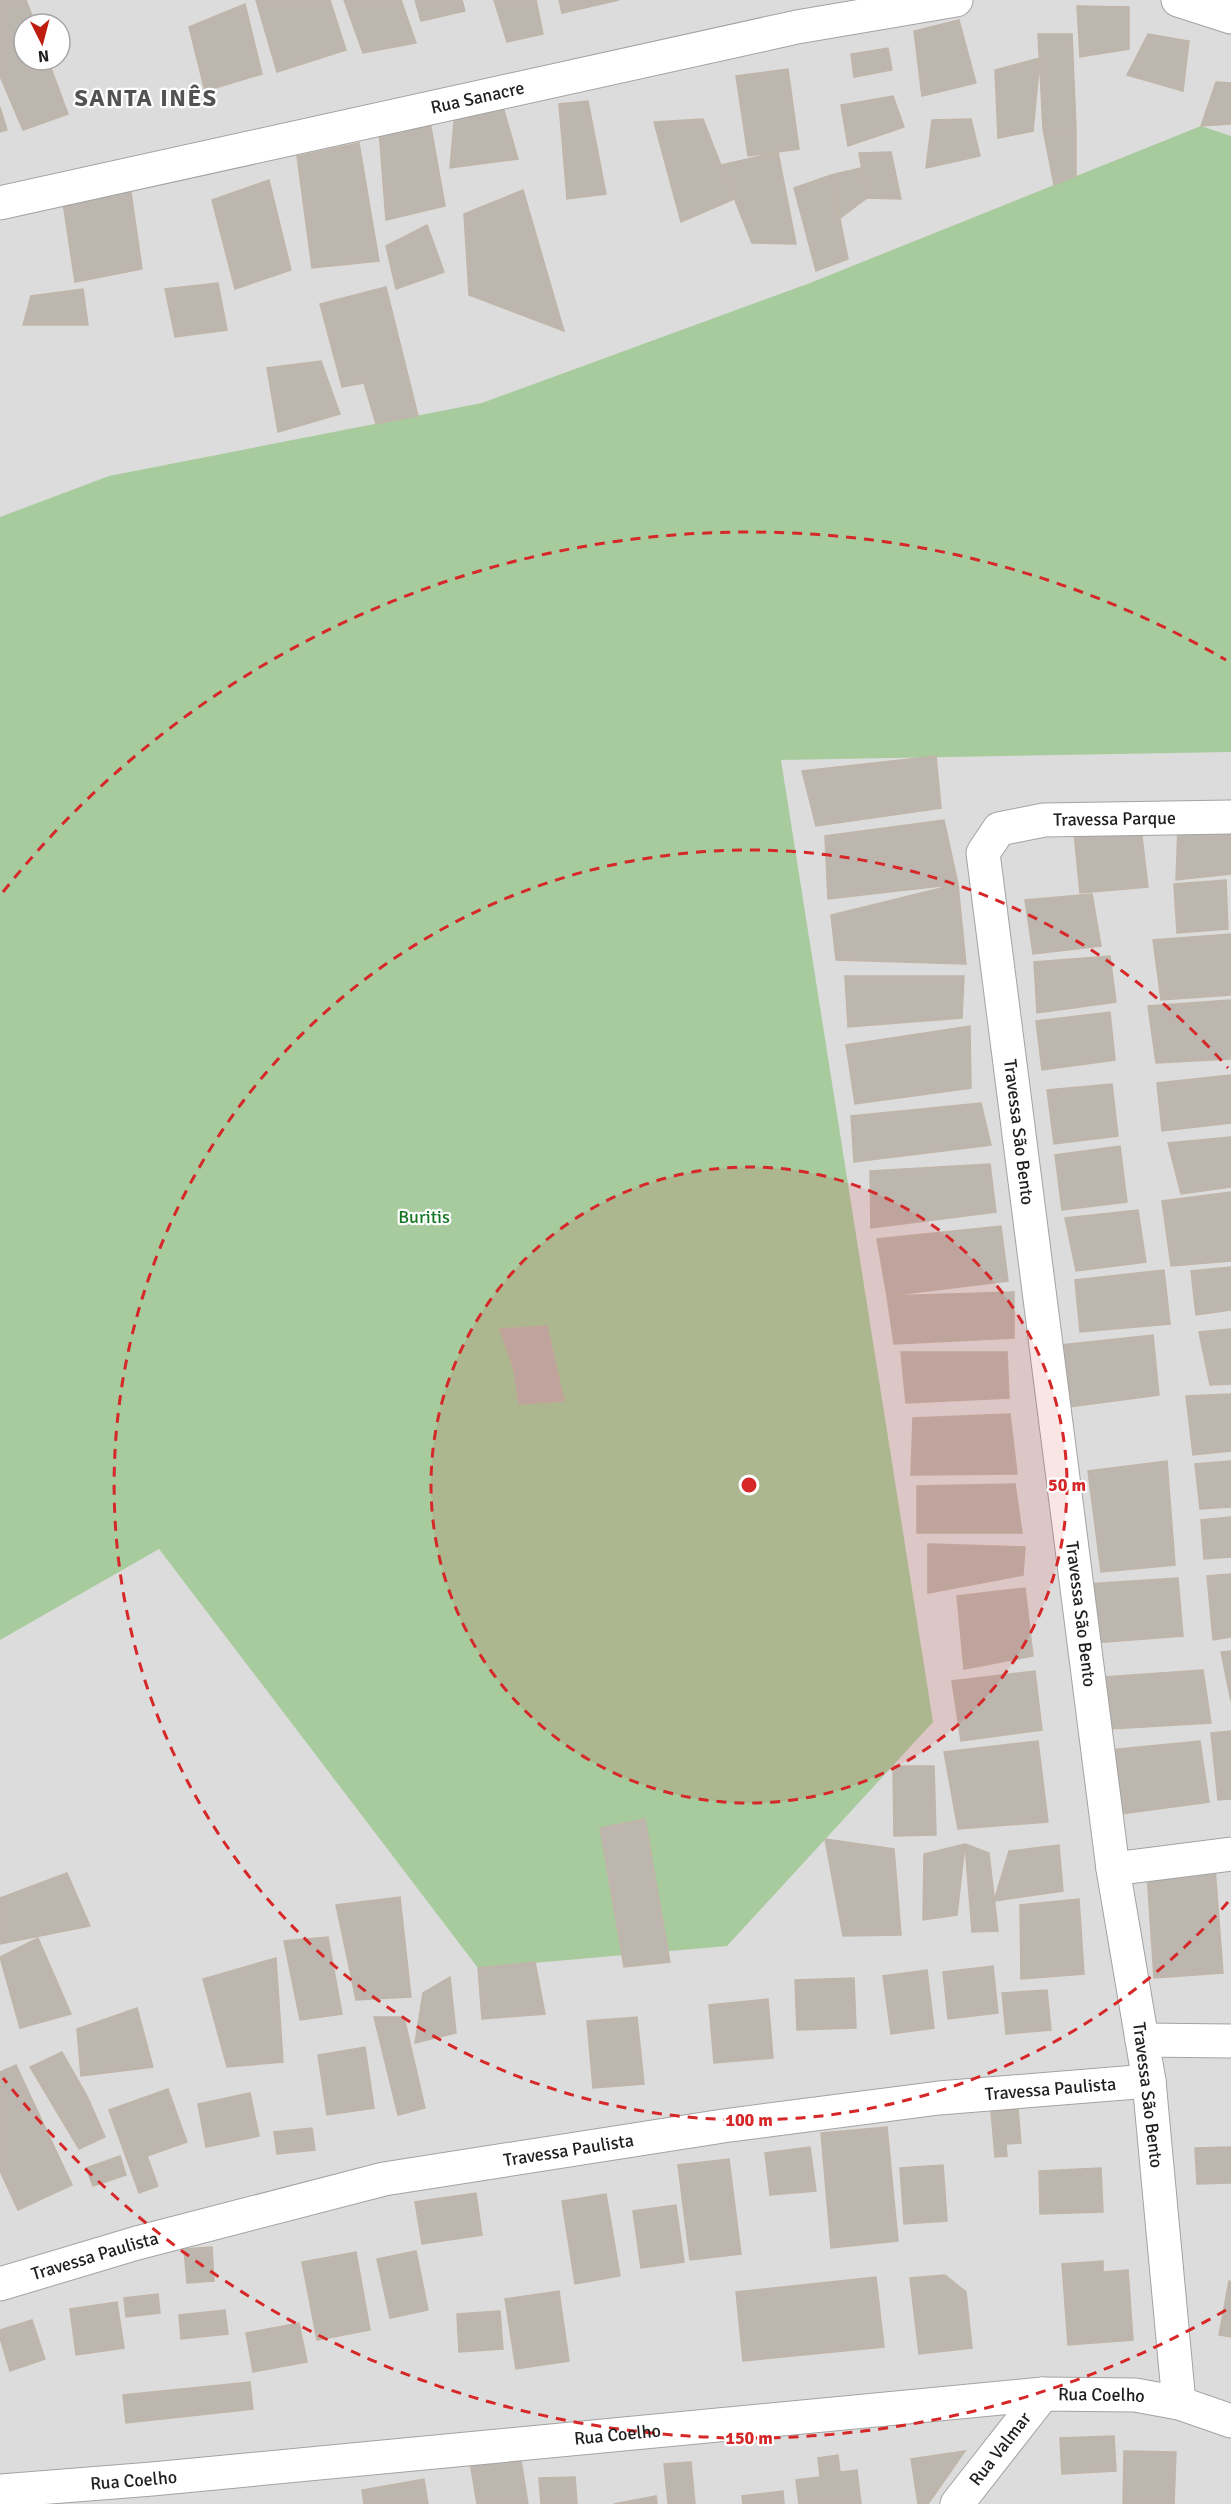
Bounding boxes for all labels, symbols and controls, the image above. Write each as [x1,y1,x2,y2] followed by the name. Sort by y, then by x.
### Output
[12,12,72,72] north arrow
[37,45,50,66] text: N
[429,77,526,119] street label: Rua Sanacre
[74,83,218,113] district label: SANTA INÊS
[1053,807,1176,831] street label: Travessa Parque
[999,1058,1039,1206] street label: Travessa São Bento
[398,1206,450,1228] park label: Buritis
[1048,1474,1086,1496] text: 50 m
[739,1475,759,1495] centre of rings
[1061,1540,1101,1688] street label: Travessa São Bento
[1128,2021,1168,2169] street label: Travessa São Bento
[984,2073,1117,2105] street label: Travessa Paulista
[725,2109,773,2131] text: 100 m
[502,2129,635,2171] street label: Travessa Paulista
[29,2227,161,2285] street label: Travessa Paulista
[1058,2383,1147,2408] street label: Rua Coelho
[964,2407,1036,2490] street label: Rua Valmar
[573,2420,662,2450] street label: Rua Coelho
[725,2427,773,2449] text: 150 m
[89,2466,178,2495] street label: Rua Coelho

